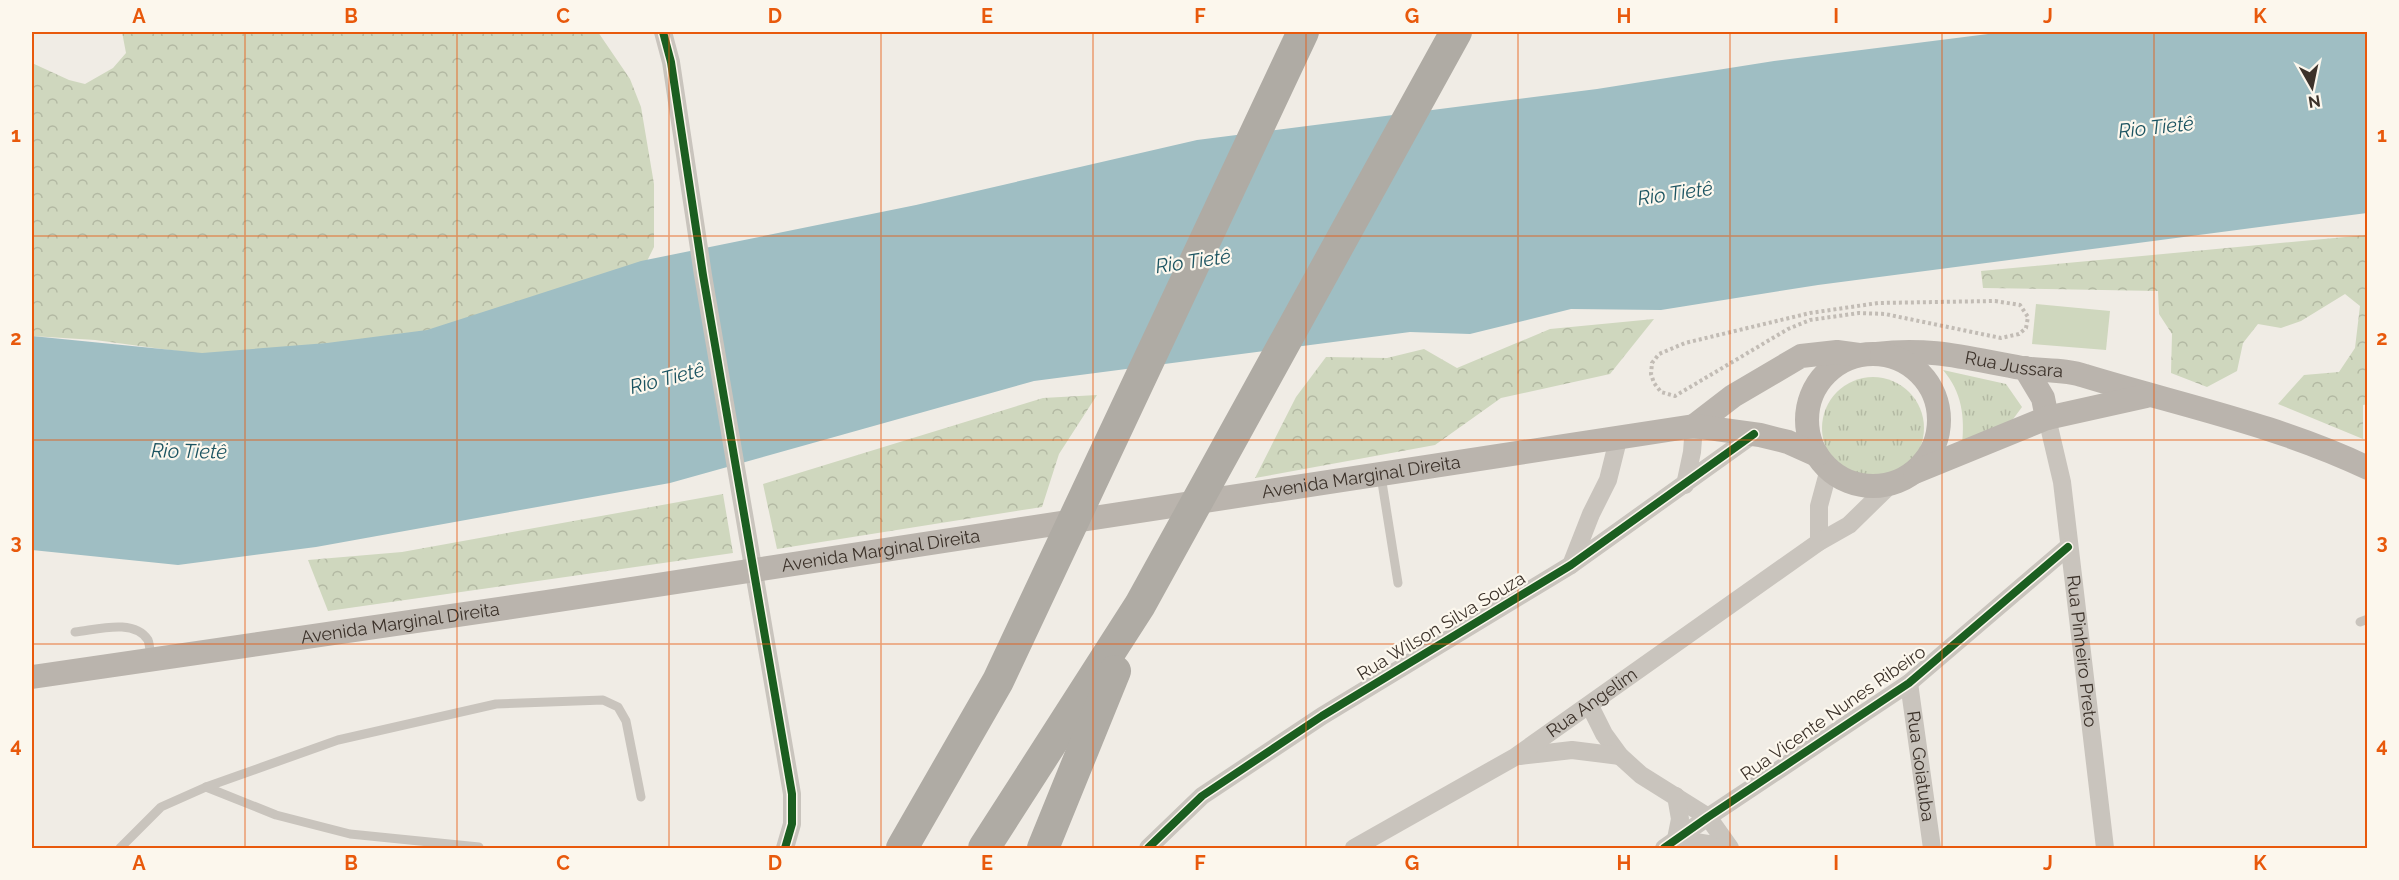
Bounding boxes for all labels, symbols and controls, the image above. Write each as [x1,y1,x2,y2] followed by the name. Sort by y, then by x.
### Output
[132,4,146,28] text: A
[344,4,358,28] text: B
[556,4,570,28] text: C
[768,4,782,28] text: D
[981,4,993,28] text: E
[1194,4,1206,28] text: F
[1405,4,1419,28] text: G
[1617,4,1631,28] text: H
[1833,4,1839,28] text: I
[2043,4,2053,28] text: J
[2253,4,2267,28] text: K
[2282,57,2342,117] north arrow
[2307,91,2322,112] text: N
[2117,111,2195,143] water label: Rio Tietê
[11,123,21,147] text: 1
[2377,123,2387,147] text: 1
[1636,176,1715,210] water label: Rio Tietê
[1154,244,1233,278] water label: Rio Tietê
[10,326,22,350] text: 2
[2376,326,2388,350] text: 2
[1963,346,2064,381] street label: Rua Jussara
[627,357,707,399] water label: Rio Tietê
[151,438,227,464] water label: Rio Tietê
[1260,451,1462,502] street label: Avenida Marginal Direita
[780,525,981,576] street label: Avenida Marginal Direita
[10,530,22,554] text: 3
[2376,530,2388,554] text: 3
[1353,567,1529,684] street label: Rua Wilson Silva Souza
[2063,574,2102,729] street label: Rua Pinheiro Preto
[299,598,501,648] street label: Avenida Marginal Direita
[1736,640,1929,785] street label: Rua Vicente Nunes Ribeiro
[1542,663,1641,741] street label: Rua Angelim
[1903,709,1939,823] street label: Rua Goiatuba
[10,733,22,757] text: 4
[2376,733,2388,757] text: 4
[132,851,146,875] text: A
[344,851,358,875] text: B
[556,851,570,875] text: C
[768,851,782,875] text: D
[981,851,993,875] text: E
[1194,851,1206,875] text: F
[1405,851,1419,875] text: G
[1617,851,1631,875] text: H
[1833,851,1839,875] text: I
[2043,851,2053,875] text: J
[2253,851,2267,875] text: K

